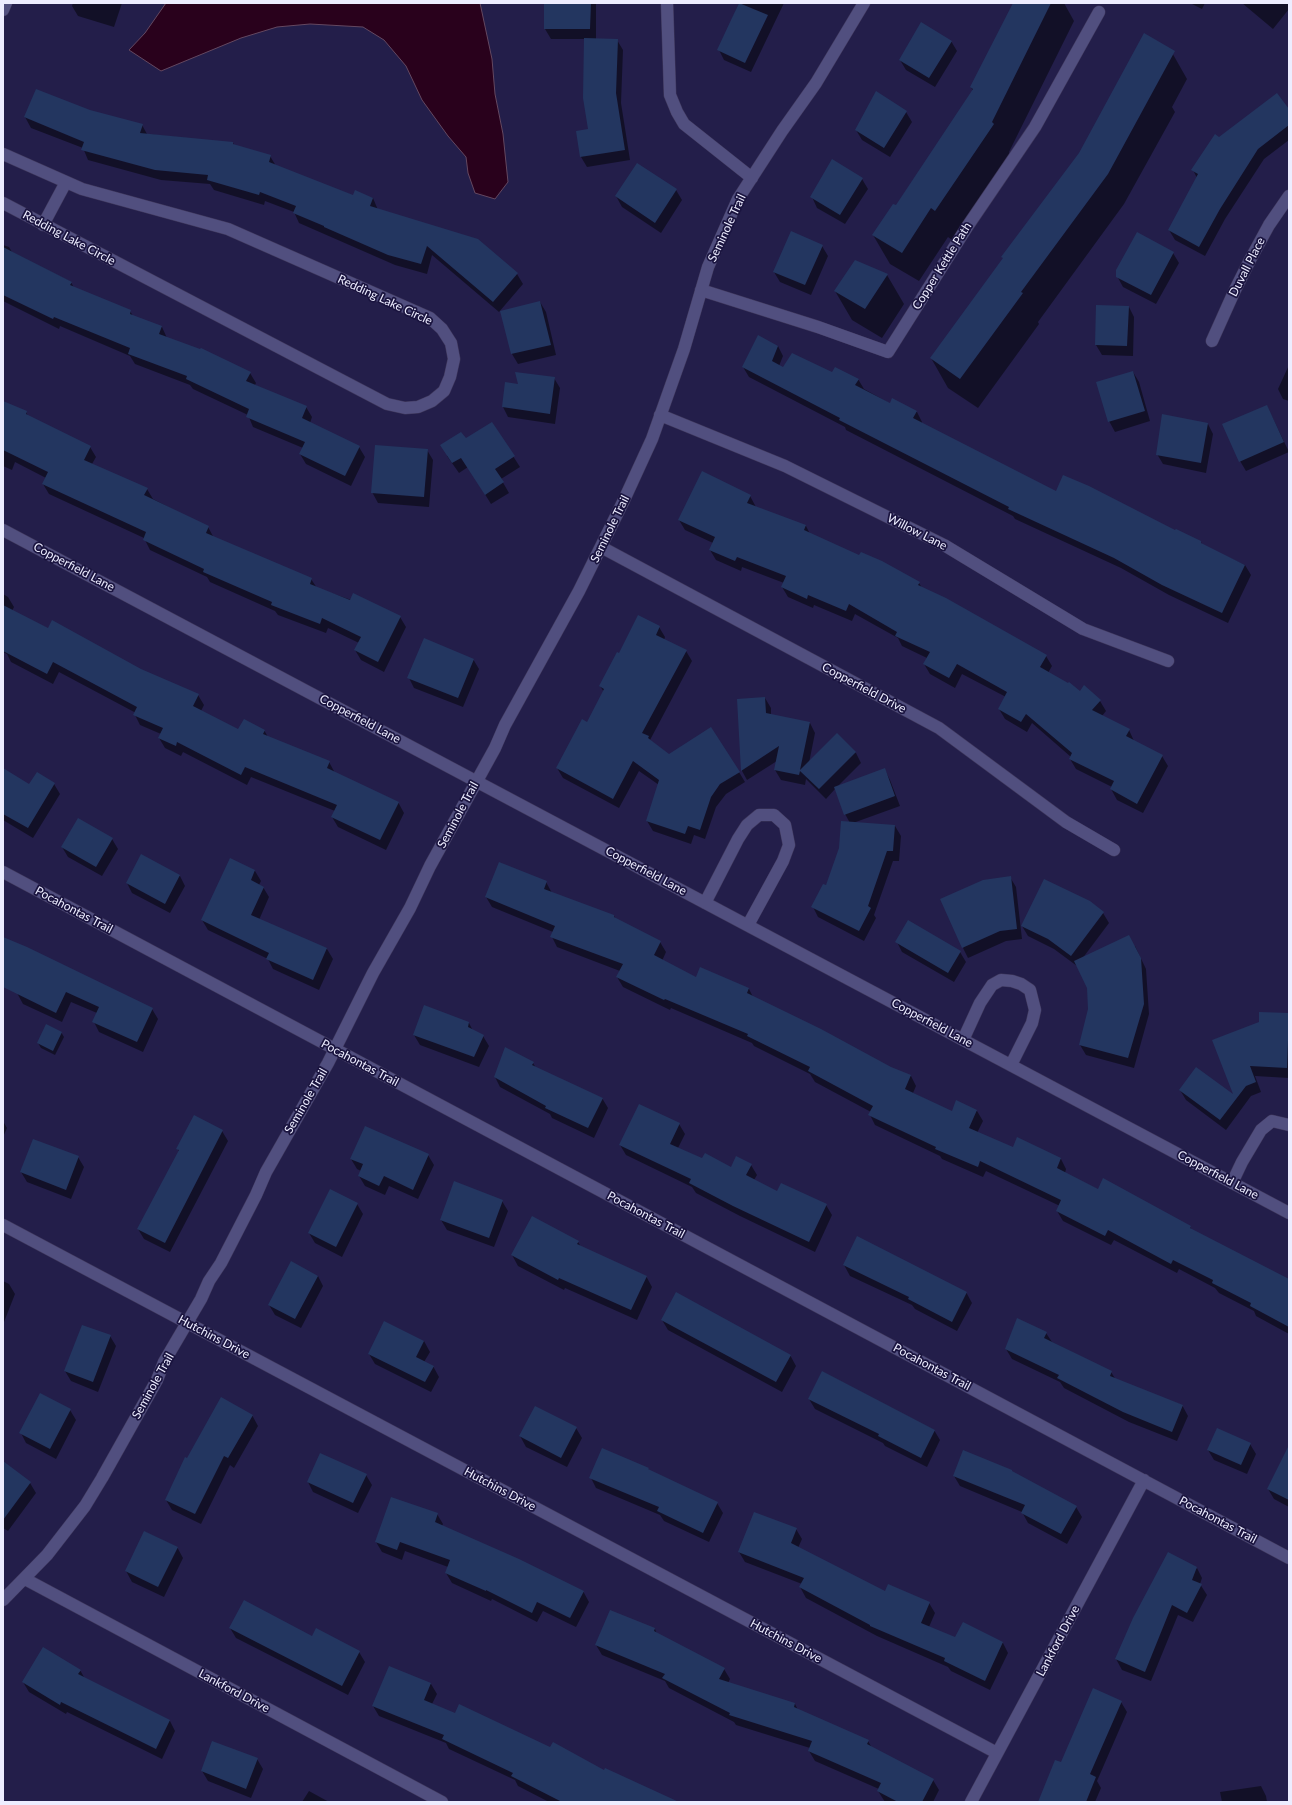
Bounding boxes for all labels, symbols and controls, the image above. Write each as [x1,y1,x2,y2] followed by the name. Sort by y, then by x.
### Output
[705,192,749,264] street label: Seminole Trail
[20,207,118,269] street label: Redding Lake Circle
[909,220,975,312] street label: Copper Kettle Path
[1226,235,1268,299] street label: Duvall Place
[335,272,435,328] street label: Redding Lake Circle
[588,493,632,565] street label: Seminole Trail
[885,511,949,553] street label: Willow Lane
[31,540,117,594] street label: Copperfield Lane
[819,660,909,716] street label: Copperfield Drive
[317,692,403,746] street label: Copperfield Lane
[435,779,481,851] street label: Seminole Trail
[603,844,689,898] street label: Copperfield Lane
[33,884,115,936] street label: Pocahontas Trail
[889,996,975,1050] street label: Copperfield Lane
[319,1037,401,1089] street label: Pocahontas Trail
[282,1066,330,1136] street label: Seminole Trail
[1175,1148,1261,1202] street label: Copperfield Lane
[605,1189,687,1241] street label: Pocahontas Trail
[176,1312,252,1362] street label: Hutchins Drive
[891,1341,973,1393] street label: Pocahontas Trail
[129,1351,177,1421] street label: Seminole Trail
[462,1464,538,1514] street label: Hutchins Drive
[1177,1494,1259,1546] street label: Pocahontas Trail
[1033,1603,1083,1679] street label: Lankford Drive
[748,1616,824,1666] street label: Hutchins Drive
[196,1666,272,1716] street label: Lankford Drive

